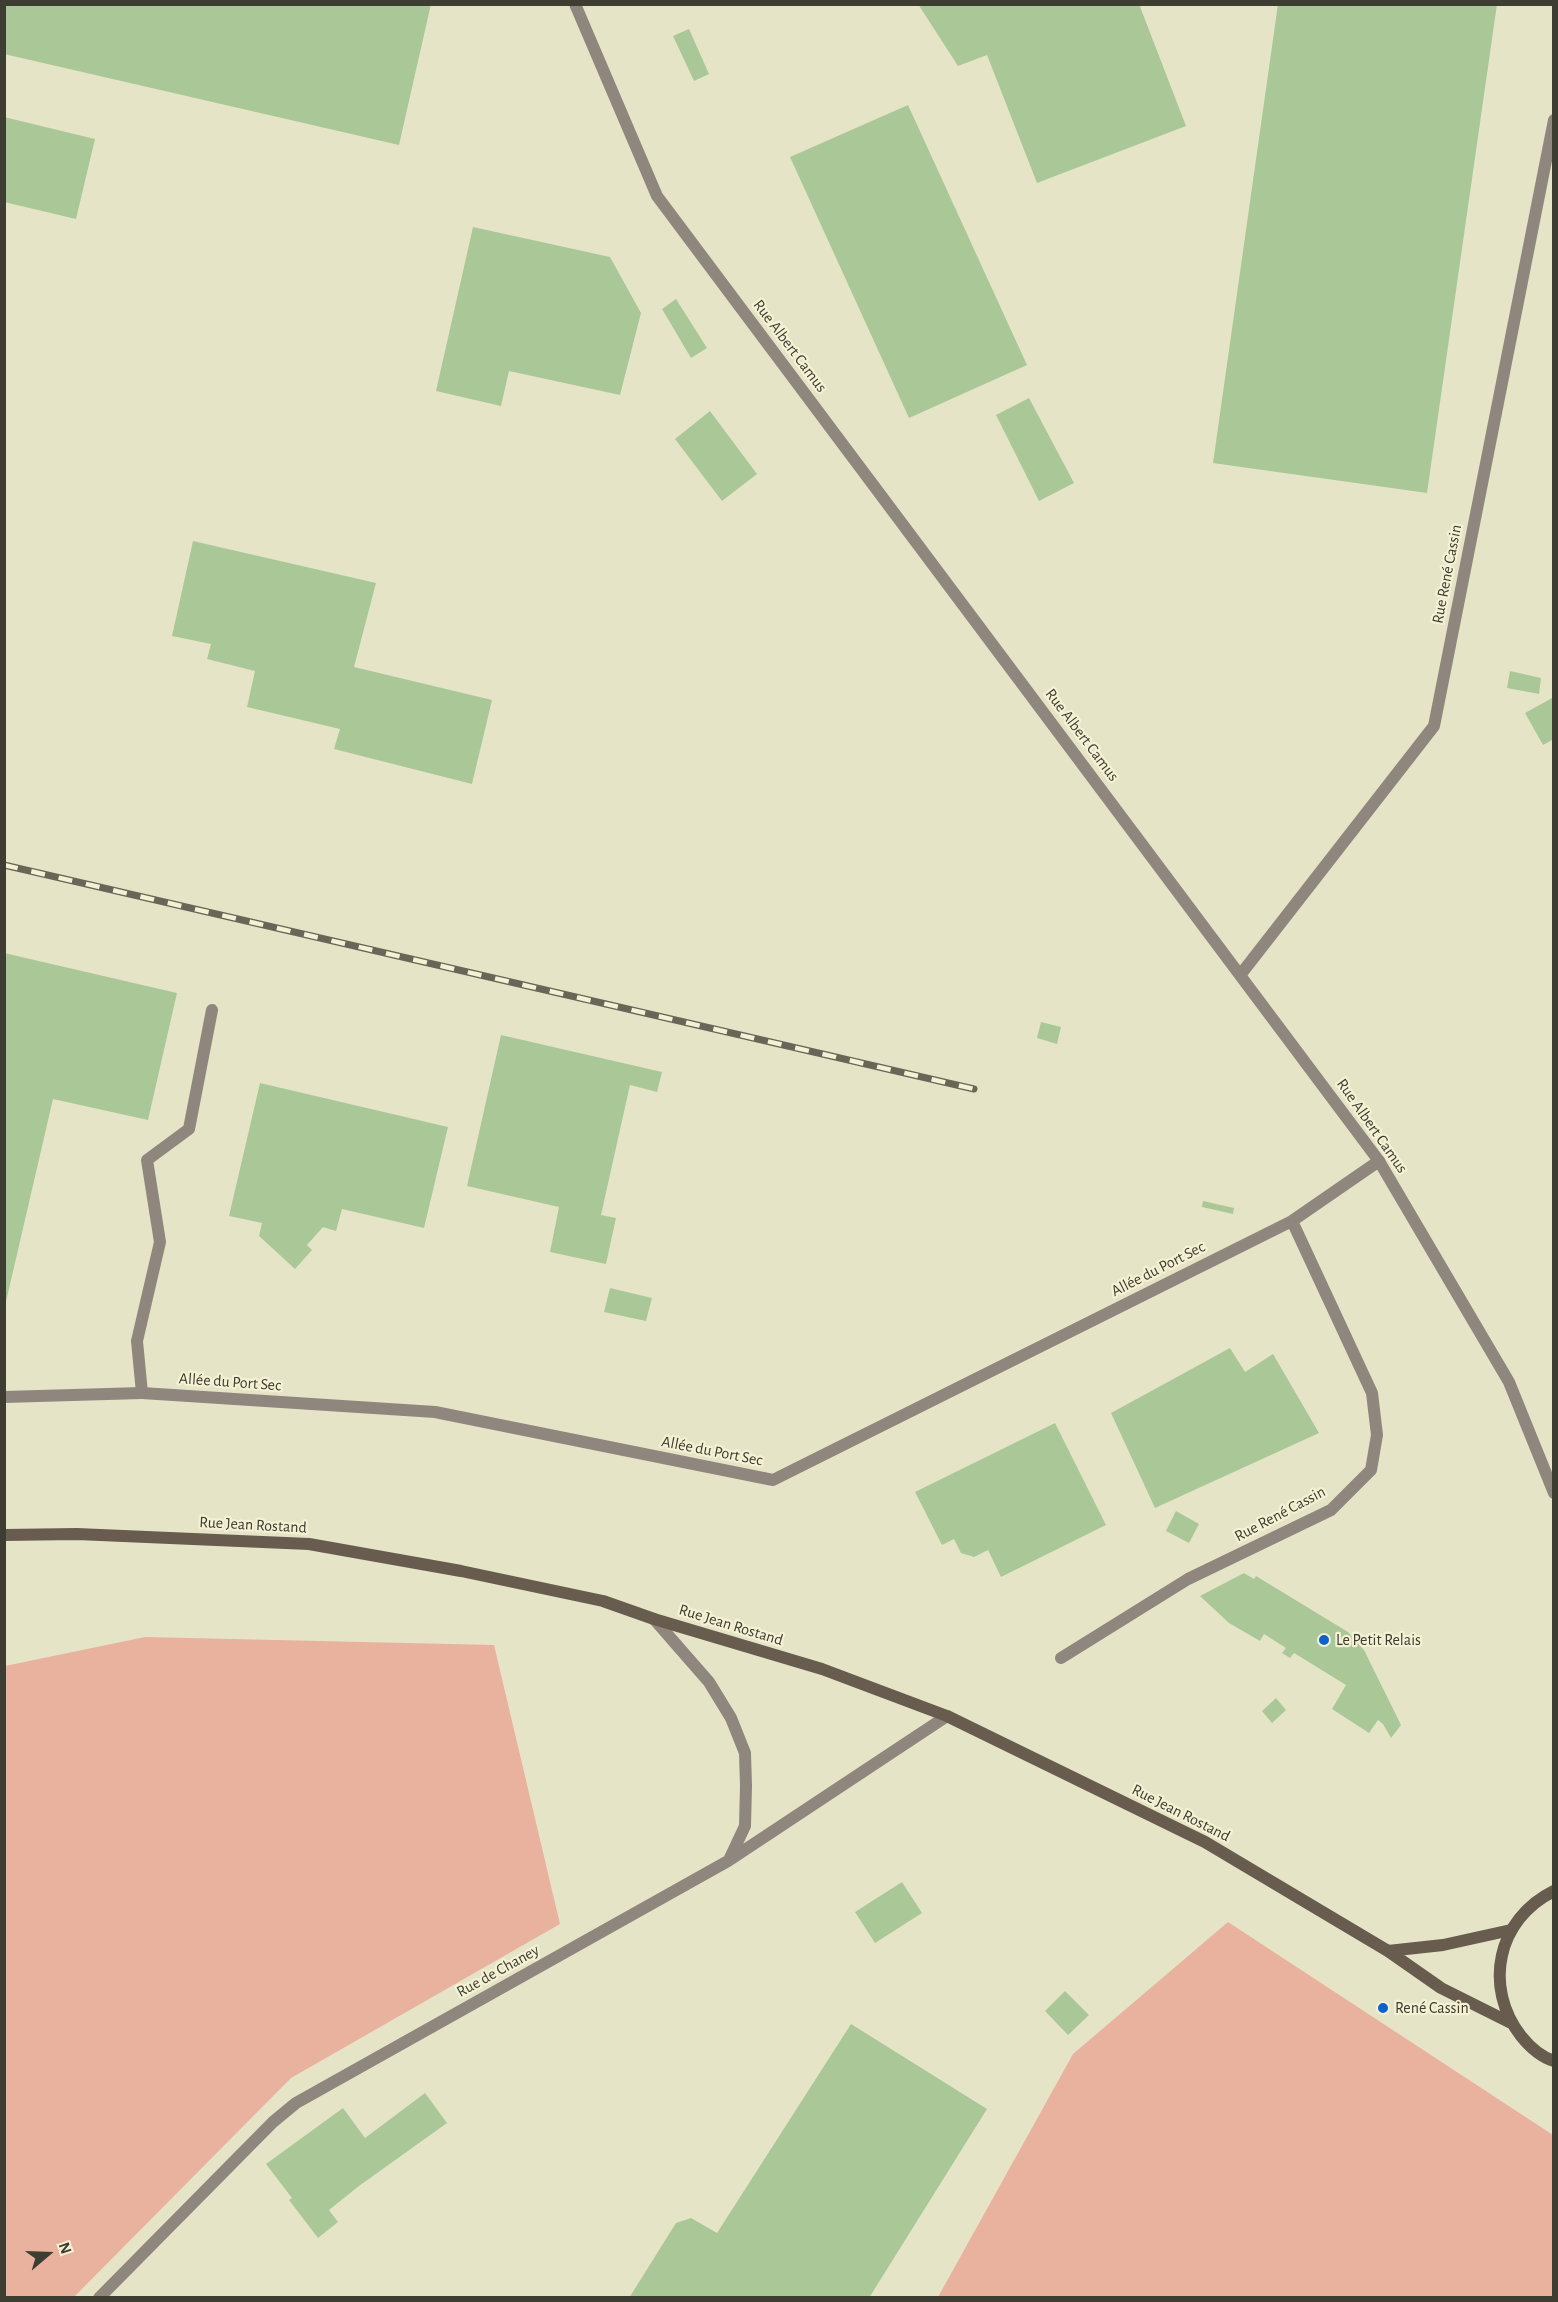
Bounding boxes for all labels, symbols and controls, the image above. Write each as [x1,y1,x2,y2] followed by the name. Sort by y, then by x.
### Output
[749,296,831,396] street label: Rue Albert Camus
[1428,523,1466,625] street label: Rue René Cassin
[1041,685,1123,785] street label: Rue Albert Camus
[1332,1075,1412,1177] street label: Rue Albert Camus
[1108,1237,1208,1301] street label: Allée du Port Sec
[178,1369,282,1395] street label: Allée du Port Sec
[660,1432,764,1470] street label: Allée du Port Sec
[1231,1482,1329,1546] street label: Rue René Cassin
[199,1513,307,1537] street label: Rue Jean Rostand
[677,1600,785,1650] street label: Rue Jean Rostand
[1336,1630,1421,1650] place label: Le Petit Relais
[1317,1633,1331,1647] marker: Le Petit Relais
[1129,1780,1233,1846] street label: Rue Jean Rostand
[453,1940,543,2002] street label: Rue de Chaney
[1395,1998,1469,2018] place label: René Cassin
[1376,2001,1390,2015] marker: René Cassin
[18,2224,78,2284] north arrow
[56,2240,74,2256] text: N

